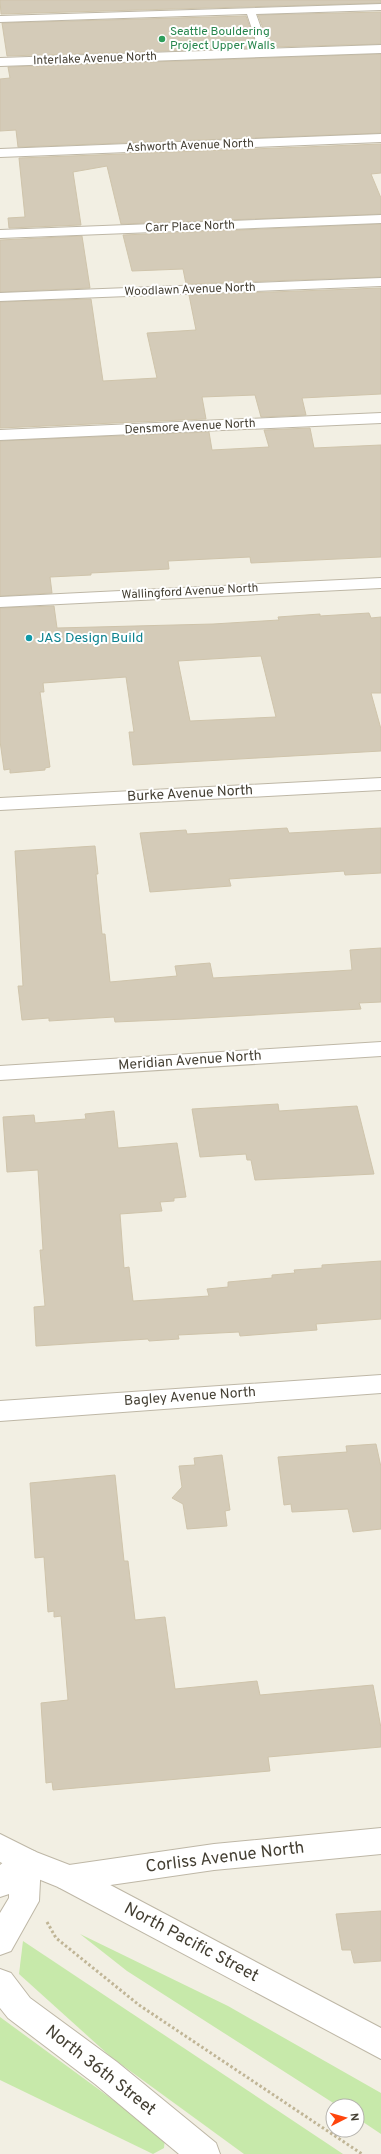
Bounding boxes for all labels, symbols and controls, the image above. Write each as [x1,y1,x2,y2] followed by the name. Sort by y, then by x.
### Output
[170,24,275,54] place label: Seattle Bouldering Project Upper Walls
[157,34,167,44] marker: Seattle Bouldering Project Upper Walls
[33,49,157,69] street label: Interlake Avenue North
[126,136,254,156] street label: Ashworth Avenue North
[145,217,235,237] street label: Carr Place North
[124,280,256,300] street label: Woodlawn Avenue North
[124,416,256,438] street label: Densmore Avenue North
[121,580,259,604] street label: Wallingford Avenue North
[37,630,143,647] place label: JAS Design Build
[24,633,34,643] marker: JAS Design Build
[127,782,253,806] street label: Burke Avenue North
[118,1048,262,1074] street label: Meridian Avenue North
[123,1384,257,1410] street label: Bagley Avenue North
[144,1837,306,1879] street label: Corliss Avenue North
[120,1898,262,1988] street label: North Pacific Street
[40,2021,160,2121] street label: North 36th Street
[325,2098,365,2138] north arrow
[347,2112,361,2122] text: N

